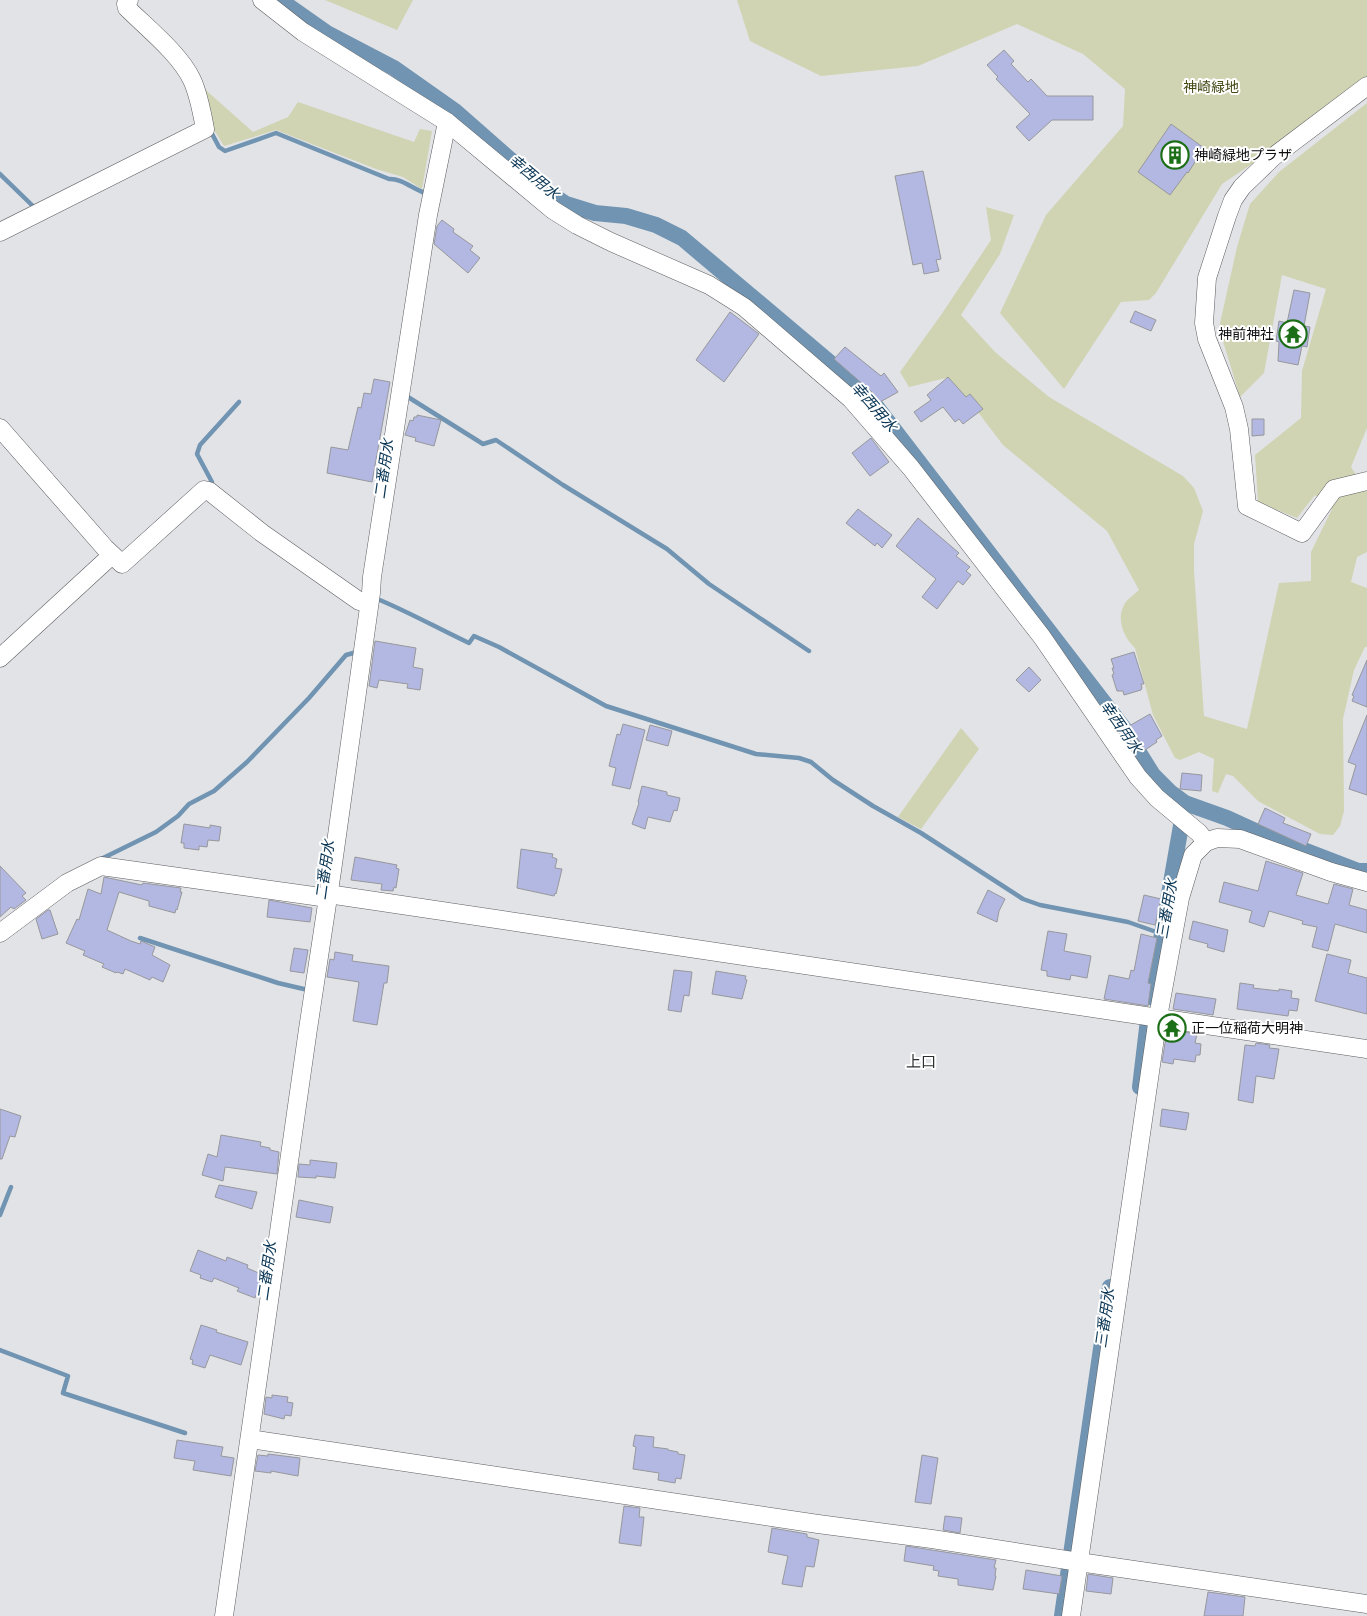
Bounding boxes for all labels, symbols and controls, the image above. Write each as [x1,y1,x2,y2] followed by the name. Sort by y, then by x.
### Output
[1183,78,1239,96] park label: 神崎緑地
[1160,140,1190,170] building icon: 神崎緑地プラザ
[1194,146,1292,164] place label: 神崎緑地プラザ
[505,149,566,205] water label: 幸西用水
[1278,319,1308,349] temple icon: 神前神社
[1218,325,1274,343] place label: 神前神社
[847,377,903,438] water label: 幸西用水
[369,436,398,500] water label: 二番用水
[1096,696,1148,759] water label: 幸西用水
[310,837,339,901] water label: 二番用水
[1151,876,1182,940] water label: 三番用水
[1157,1013,1187,1043] temple icon: 正一位稲荷大明神
[1191,1019,1303,1037] place label: 正一位稲荷大明神
[906,1051,936,1072] district label: 上口
[252,1238,281,1302] water label: 二番用水
[1090,1285,1119,1349] water label: 三番用水

